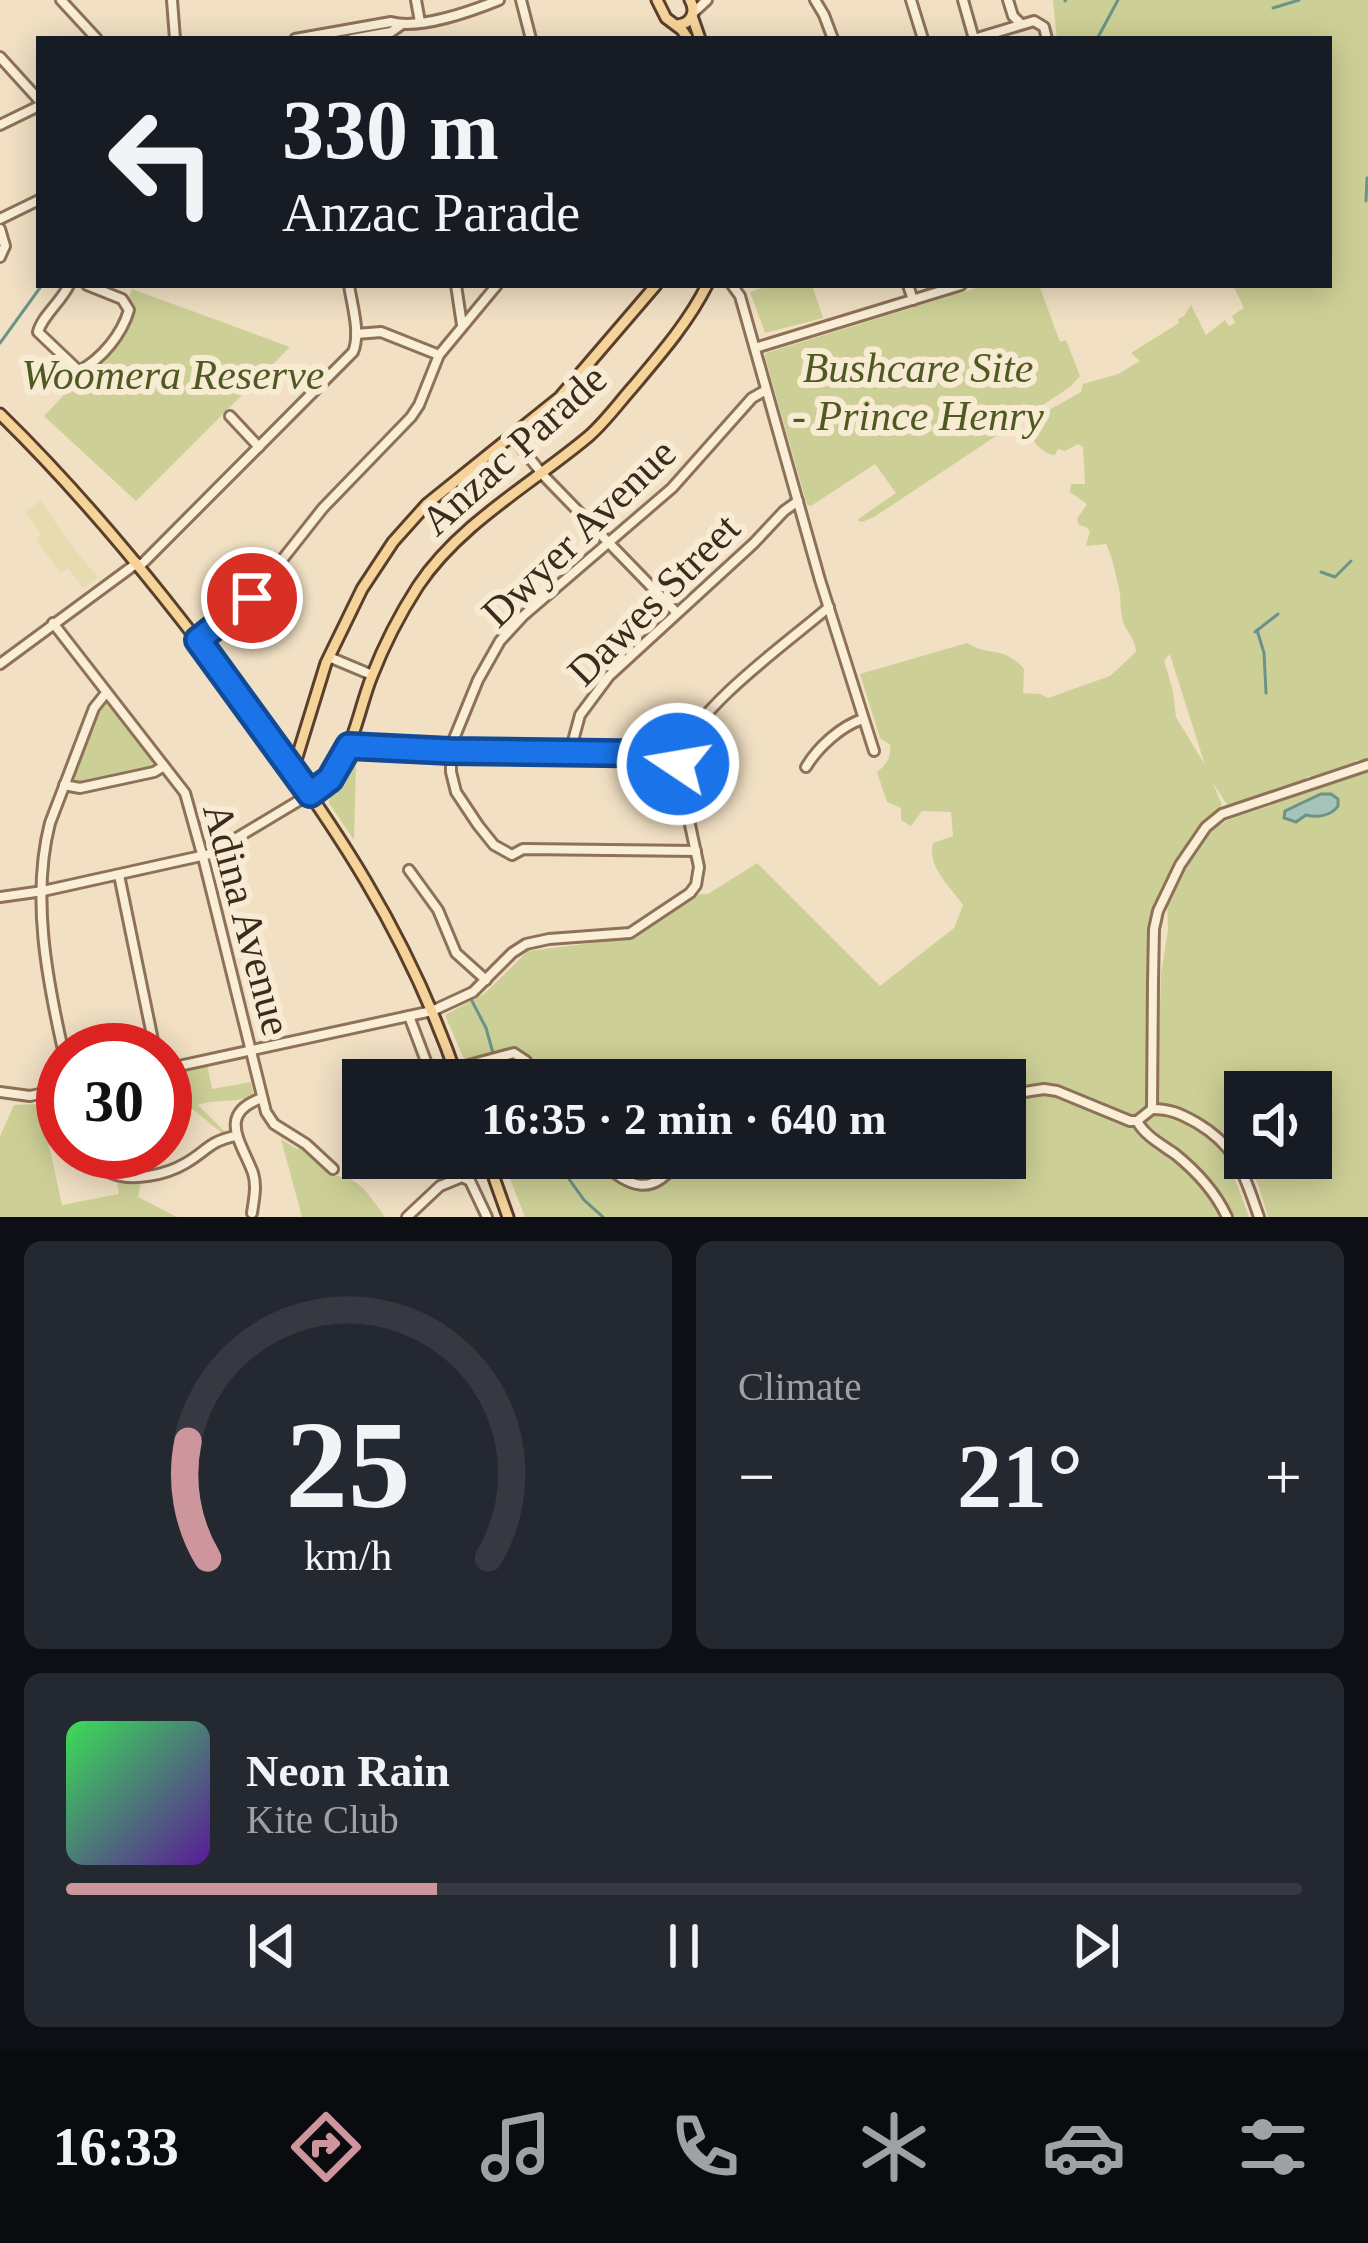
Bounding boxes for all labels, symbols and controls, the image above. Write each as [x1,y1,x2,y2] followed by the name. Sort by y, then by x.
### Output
[84,84,240,240] icon: left
[282,84,499,177] text: 330 m
[282,183,580,243] text: Anzac Parade
[792,345,1044,439] park label: Bushcare Site - Prince Henry
[22,352,324,398] park label: Woomera Reserve
[412,355,615,544] street label: Anzac Parade
[473,429,685,636] street label: Dwyer Avenue
[559,504,749,695] street label: Dawes Street
[201,547,303,649] pin
[219,565,285,631] icon: arrive
[615,701,741,827] position arrow
[194,798,300,1040] street label: Adina Avenue
[36,1023,192,1179] speed limit sign: 30
[1224,1071,1332,1179] map controls
[1224,1071,1332,1179] button: sound
[482,1094,887,1144] text: 16:35 · 2 min · 640 m
[738,1365,861,1408] text: Climate
[286,1396,410,1534] text: 25
[957,1427,1083,1526] text: 21°
[738,1440,775,1513] text: −
[1265,1440,1302,1513] text: +
[304,1532,392,1579] text: km/h
[246,1746,450,1796] text: Neon Rain
[246,1798,399,1841] text: Kite Club
[239,1913,305,1979] icon: previous
[651,1913,717,1979] icon: pause
[1063,1913,1129,1979] icon: next
[284,2105,368,2189] icon: directions
[474,2105,558,2189] icon: music
[663,2105,747,2189] icon: phone
[852,2105,936,2189] icon: climate
[1042,2105,1126,2189] icon: car
[1231,2105,1315,2189] icon: filters
[53,2117,179,2177] text: 16:33

